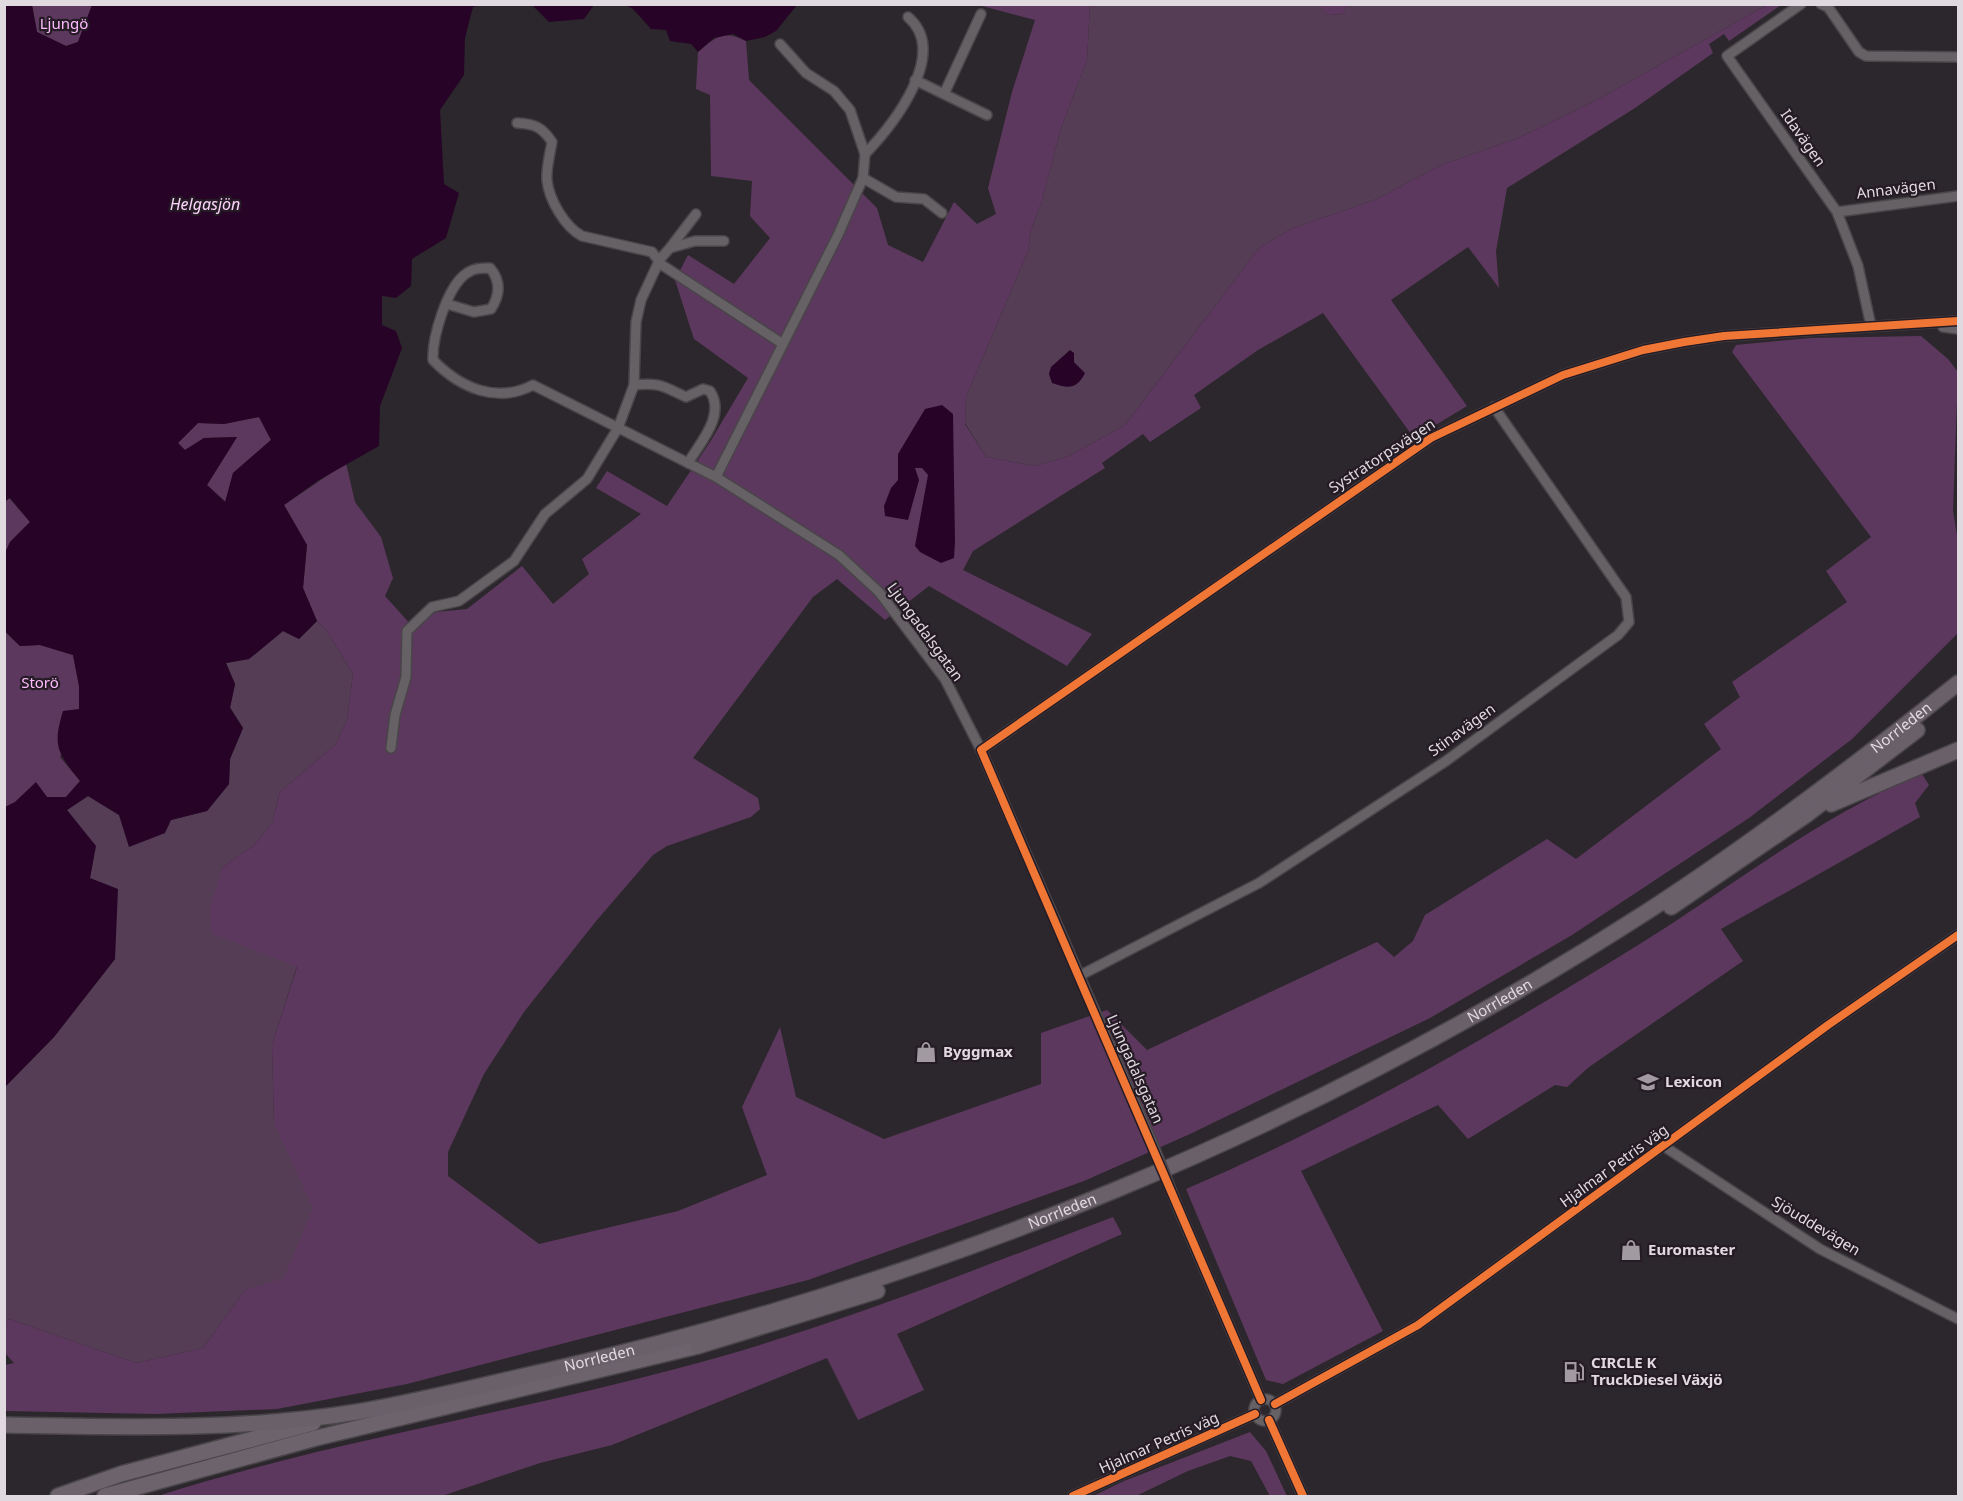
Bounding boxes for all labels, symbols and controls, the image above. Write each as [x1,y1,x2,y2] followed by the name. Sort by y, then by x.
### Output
[40,13,88,33] park label: Ljungö
[1777,105,1831,170] street label: Idavägen
[1855,173,1937,203] street label: Annavägen
[170,193,240,215] water label: Helgasjön
[1324,413,1438,497] street label: Systratorpsvägen
[883,578,968,685] street label: Ljungadalsgatan
[21,672,59,692] park label: Storö
[1866,697,1935,757] street label: Norrleden
[1424,698,1499,760] street label: Stinavägen
[1463,974,1536,1027] street label: Norrleden
[1103,1011,1169,1126] street label: Ljungadalsgatan
[914,1040,938,1064] shop icon: Byggmax
[943,1041,1013,1061] place label: Byggmax
[1636,1070,1660,1094] school or university icon: Lexicon
[1665,1071,1722,1091] place label: Lexicon
[1555,1119,1672,1211] street label: Hjalmar Petris väg
[1025,1188,1099,1233] street label: Norrleden
[1768,1191,1865,1259] street label: Sjöuddevägen
[1619,1238,1643,1262] shop icon: Euromaster
[1648,1239,1736,1259] place label: Euromaster
[562,1339,637,1376] street label: Norrleden
[1591,1352,1723,1389] place label: CIRCLE K TruckDiesel Växjö
[1562,1360,1586,1384] fuel station icon: CIRCLE K TruckDiesel Växjö
[1096,1407,1222,1477] street label: Hjalmar Petris väg

